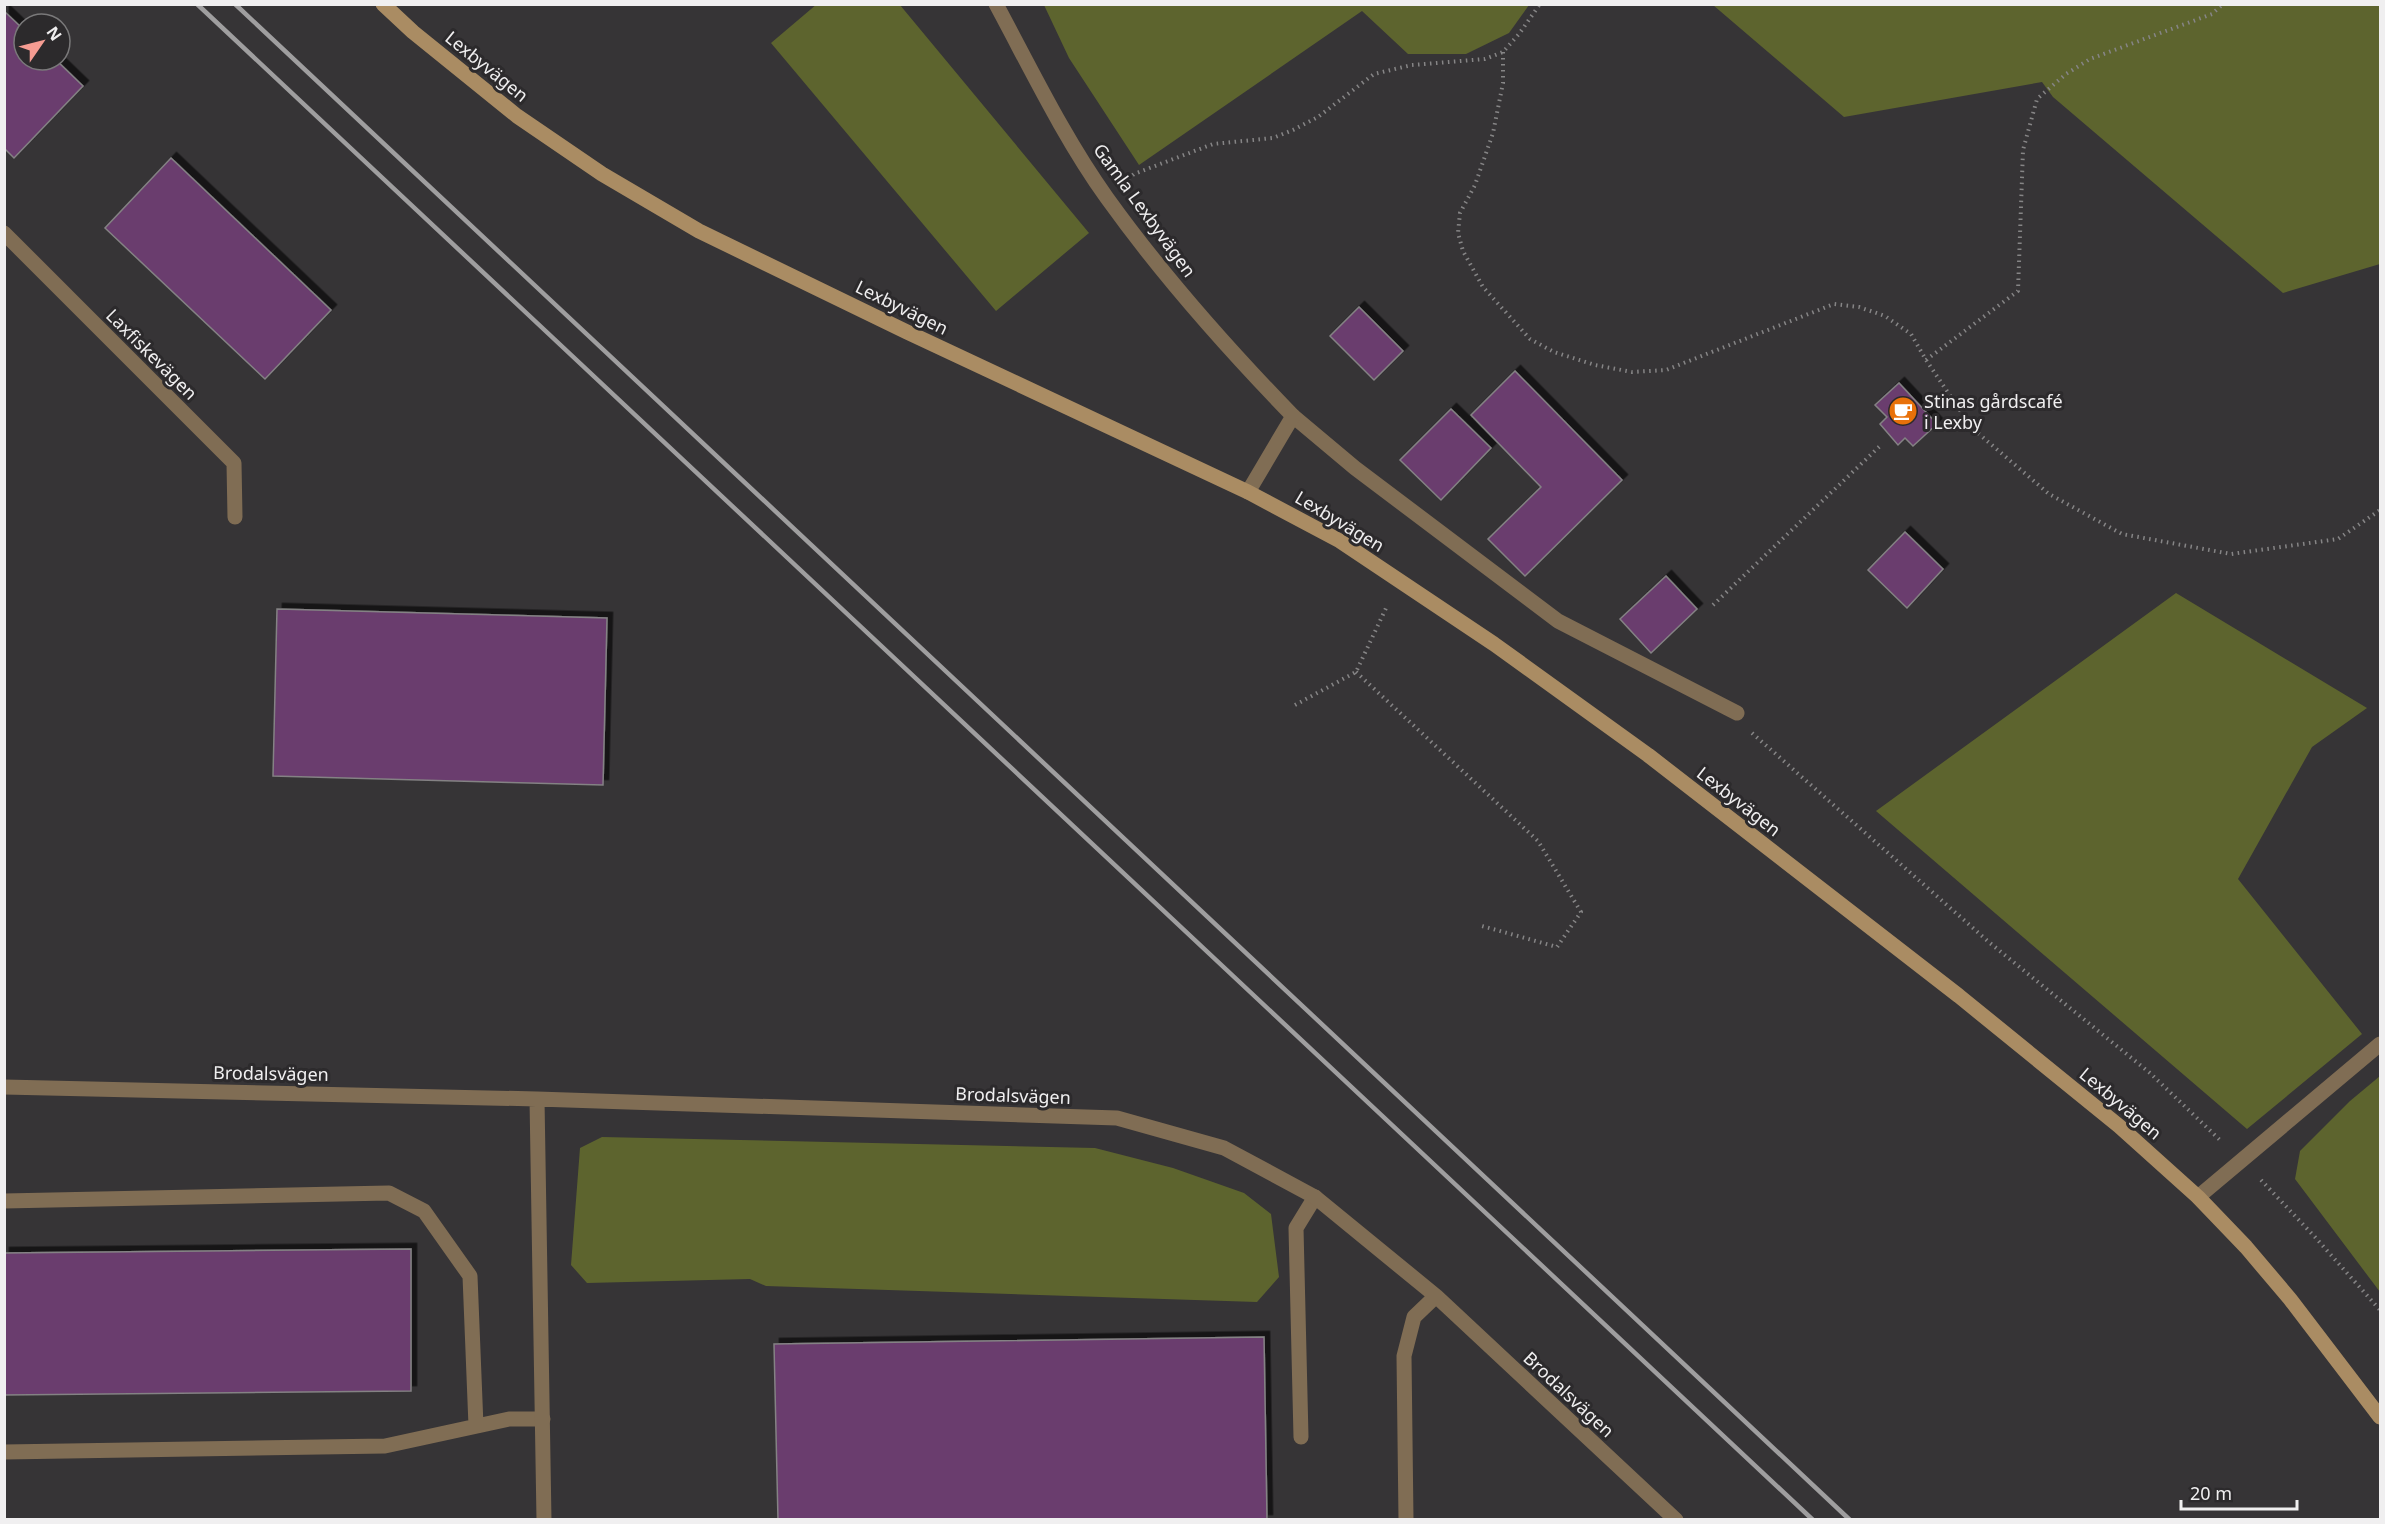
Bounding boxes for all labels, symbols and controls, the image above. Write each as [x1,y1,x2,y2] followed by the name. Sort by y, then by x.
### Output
[12,12,72,72] north arrow
[42,22,67,45] text: N
[440,25,534,107] street label: Lexbyvägen
[1088,138,1202,282] street label: Gamla Lexbyvägen
[852,274,952,340] street label: Lexbyvägen
[101,303,203,405] street label: Laxfiskevägen
[1924,389,2063,434] place label: Stinas gårdscafé i Lexby
[1887,395,1919,427] cafe icon: Stinas gårdscafé i Lexby
[1291,485,1389,557] street label: Lexbyvägen
[1692,761,1786,841] street label: Lexbyvägen
[213,1060,329,1086] street label: Brodalsvägen
[2075,1062,2167,1144] street label: Lexbyvägen
[955,1081,1071,1109] street label: Brodalsvägen
[1519,1346,1619,1442] street label: Brodalsvägen
[2181,1473,2296,1511] scale bar
[2190,1481,2232,1505] text: 20 m

